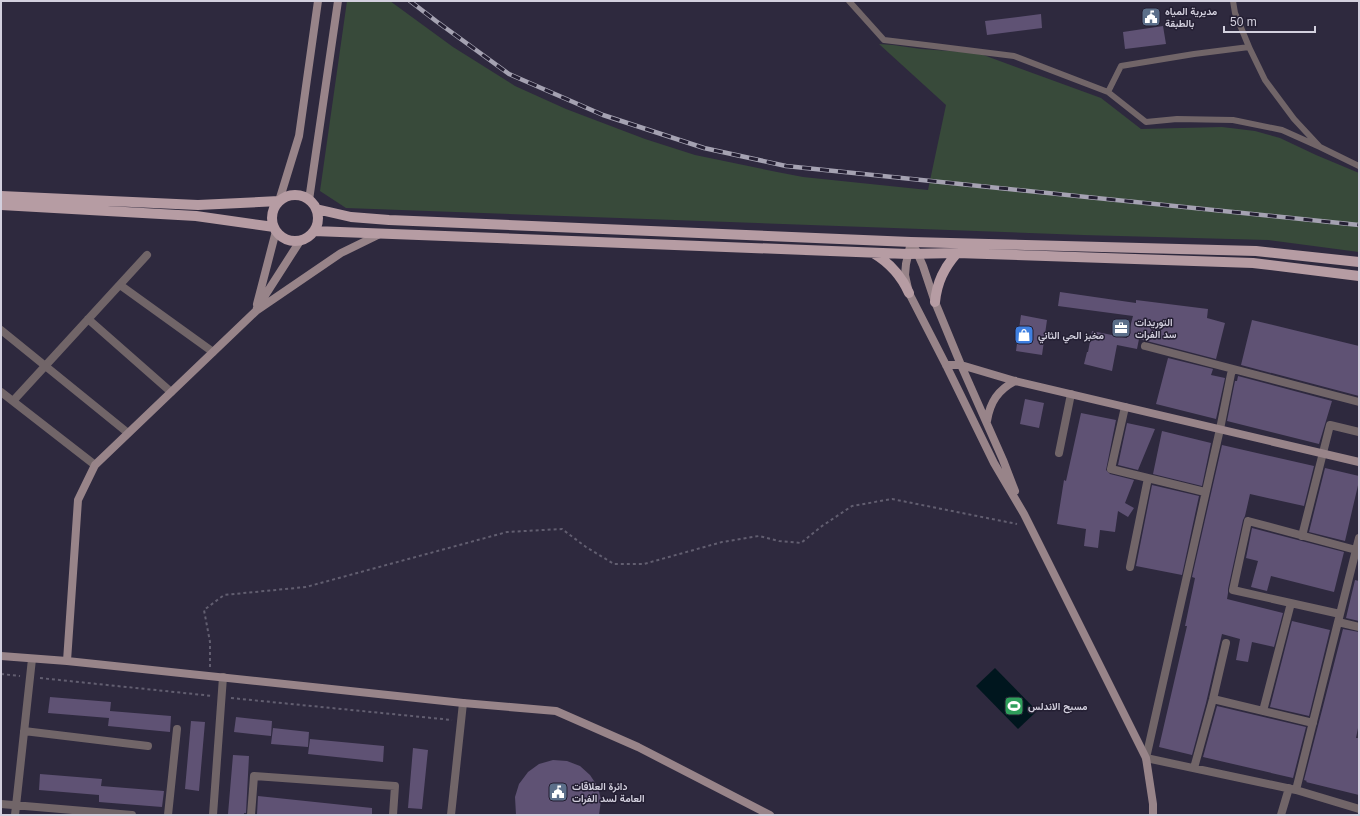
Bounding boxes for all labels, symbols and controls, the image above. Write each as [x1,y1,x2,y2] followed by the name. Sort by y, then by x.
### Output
[1140,6,1162,28] public building icon: مديرية المياه بالطبقة
[1165,6,1218,30] place label: مديرية المياه بالطبقة
[1224,8,1315,34] scale bar
[1230,15,1257,29] text: 50 m
[1110,317,1132,339] office icon: التوريدات سد الفرات
[1135,317,1177,341] place label: التوريدات سد الفرات
[1013,324,1035,346] shop icon: مخبز الحي الثاني
[1038,330,1105,344] place label: مخبز الحي الثاني
[1003,695,1025,717] sports icon: مسبح الاندلس
[1028,701,1088,714] place label: مسبح الاندلس
[547,781,569,803] public building icon: دائرة العلاقات العامة لسد الفرات
[572,781,645,805] place label: دائرة العلاقات العامة لسد الفرات

